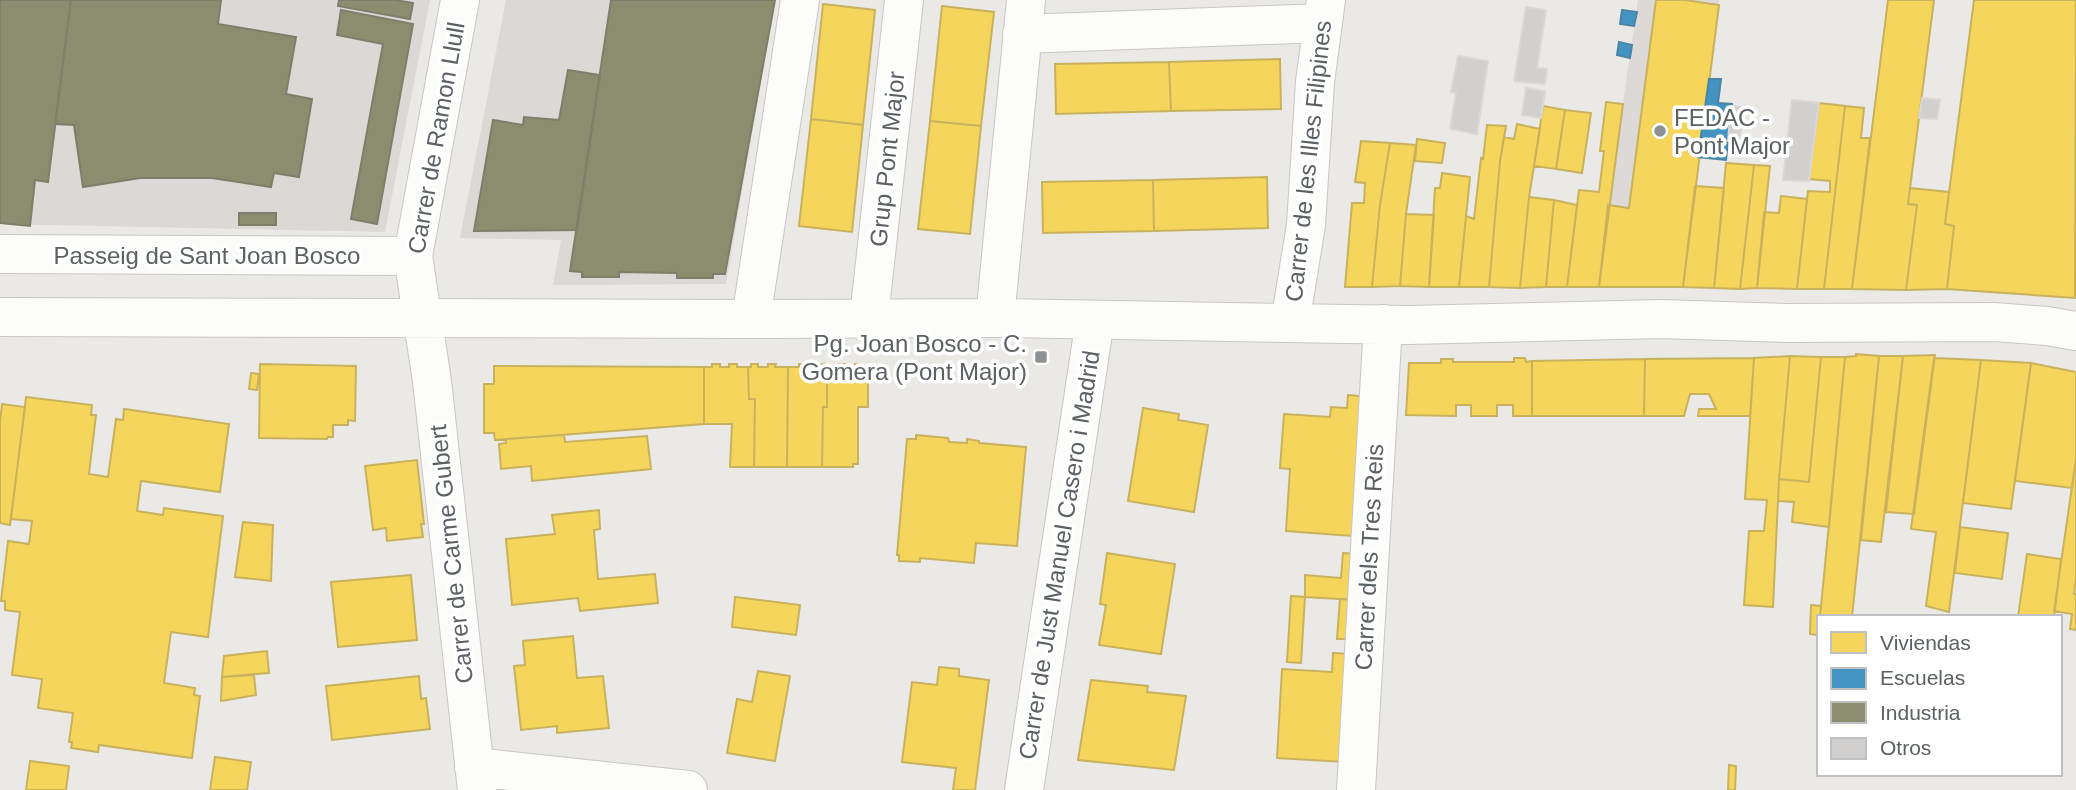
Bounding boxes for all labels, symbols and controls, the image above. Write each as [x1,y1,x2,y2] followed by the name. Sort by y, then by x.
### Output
[1280,19,1336,303] street label: Carrer de les Illes Filipines
[402,20,470,256] street label: Carrer de Ramon Llull
[864,70,910,248] street label: Grup Pont Major
[1674,104,1790,159] place label: FEDAC - Pont Major
[1652,123,1668,139] marker: FEDAC - Pont Major
[54,242,360,269] street label: Passeig de Sant Joan Bosco
[802,330,1027,385] place label: Pg. Joan Bosco - C. Gomera (Pont Major)
[1013,349,1105,761] street label: Carrer de Just Manuel Casero i Madrid
[1033,349,1049,365] marker: Pg. Joan Bosco - C. Gomera (Pont Major)
[424,423,478,685] street label: Carrer de Carme Gubert
[1350,443,1388,671] street label: Carrer dels Tres Reis
[1817,615,2062,776] legend
[1880,631,1971,654] text: Viviendas
[1880,666,1965,689] text: Escuelas
[1880,701,1961,724] text: Industria
[1880,736,1931,759] text: Otros

